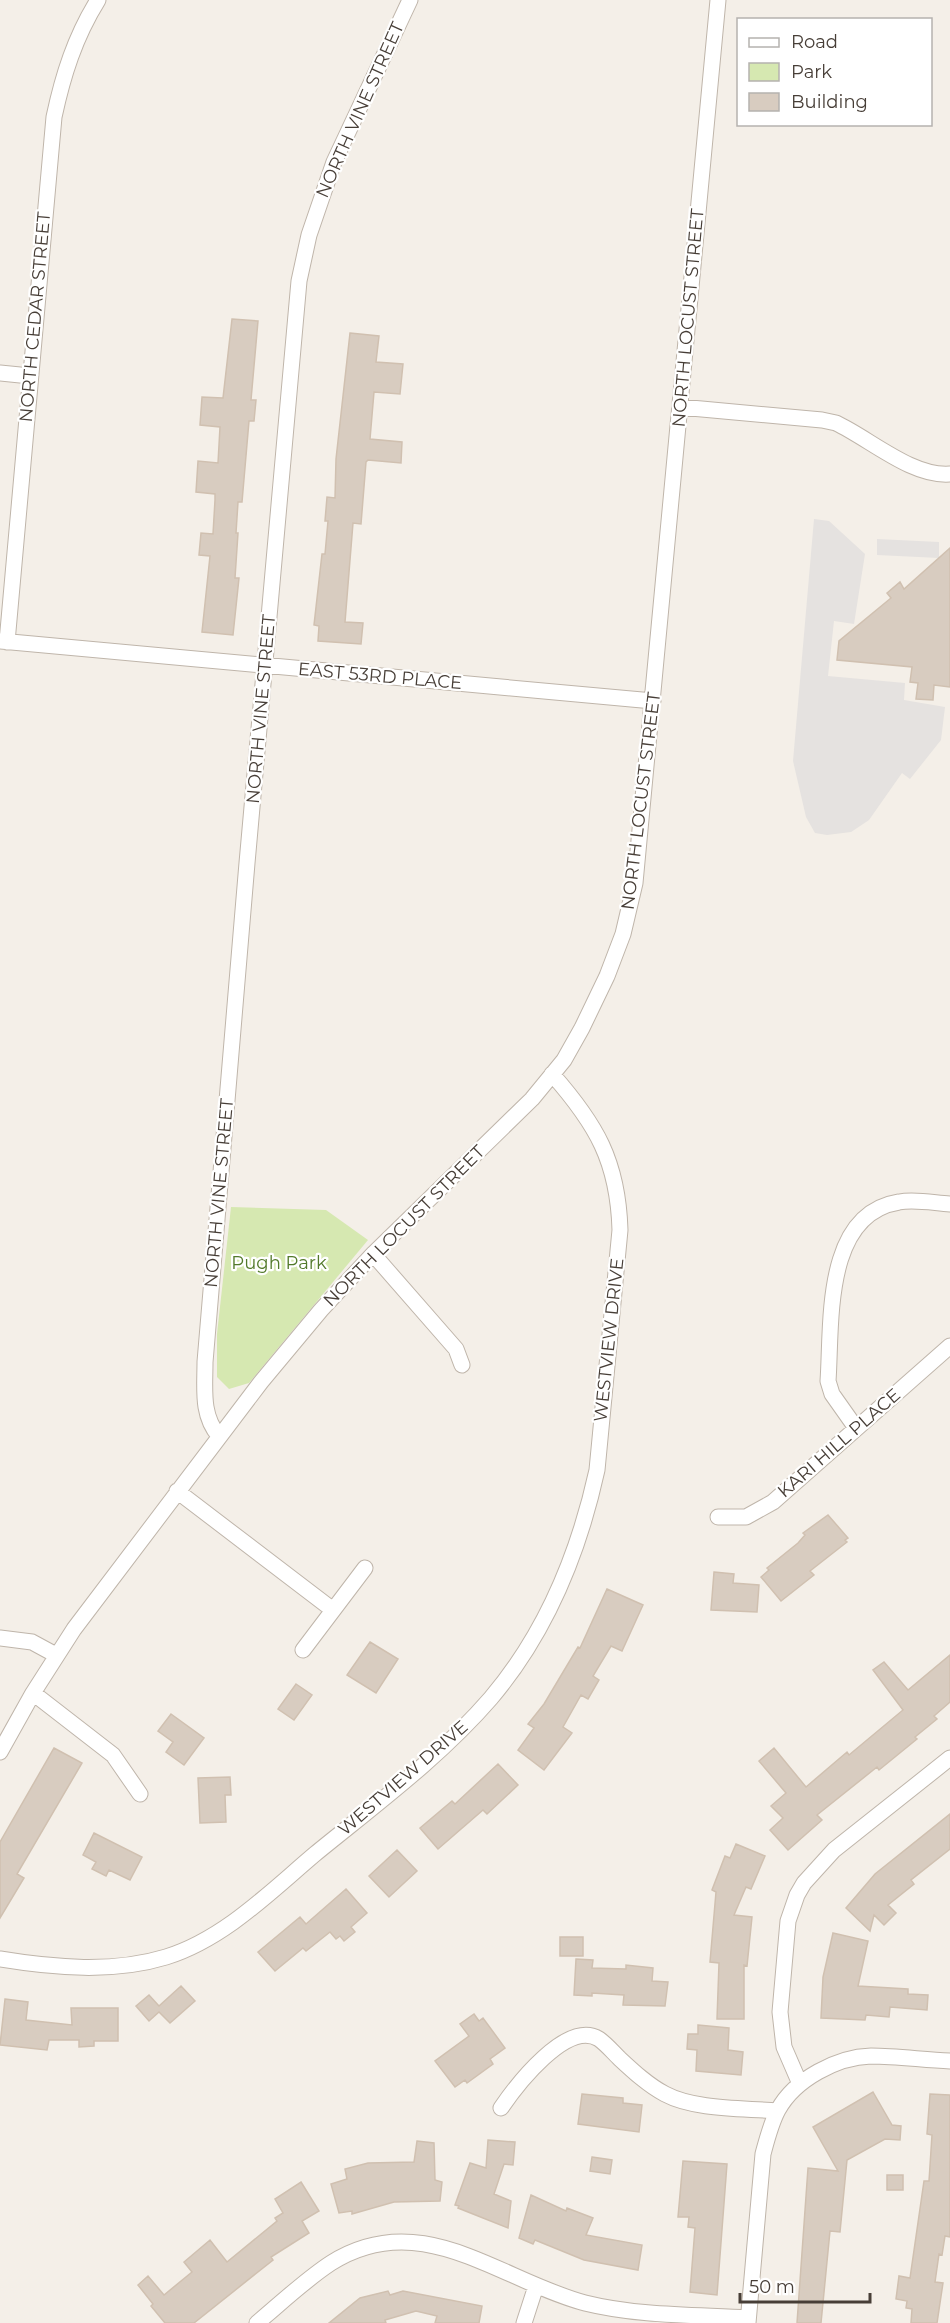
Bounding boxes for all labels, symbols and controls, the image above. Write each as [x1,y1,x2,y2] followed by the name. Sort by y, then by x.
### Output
[311,18,409,201] street label: NORTH VINE STREET
[737,18,932,126] legend
[791,31,838,53] text: Road
[791,61,832,83] text: Park
[791,91,868,113] text: Building
[667,207,709,428] street label: NORTH LOCUST STREET
[15,210,55,423] street label: NORTH CEDAR STREET
[242,613,280,805] street label: NORTH VINE STREET
[297,658,463,694] street label: EAST 53RD PLACE
[617,690,665,911] street label: NORTH LOCUST STREET
[200,1097,238,1289] street label: NORTH VINE STREET
[319,1140,490,1311] street label: NORTH LOCUST STREET
[231,1252,327,1274] park label: Pugh Park
[589,1257,629,1423] street label: WESTVIEW DRIVE
[773,1384,905,1502] street label: KARI HILL PLACE
[334,1716,472,1840] street label: WESTVIEW DRIVE
[740,2266,870,2304] scale bar
[749,2276,795,2298] text: 50 m

